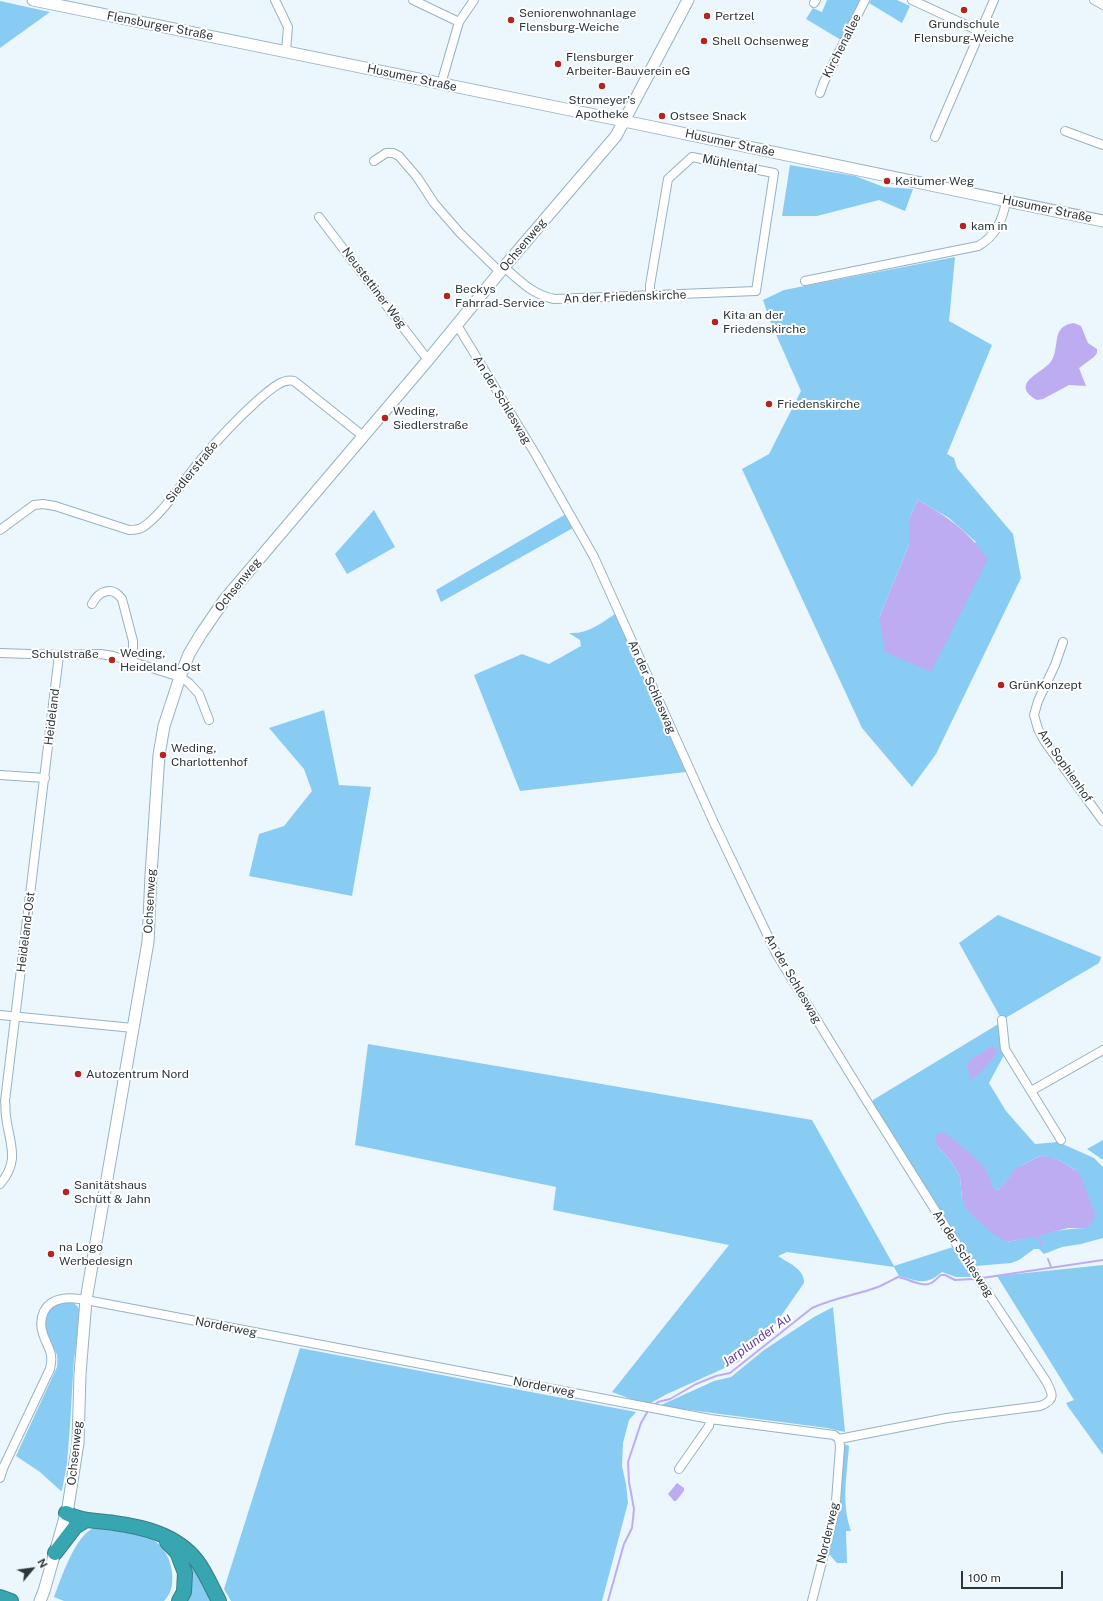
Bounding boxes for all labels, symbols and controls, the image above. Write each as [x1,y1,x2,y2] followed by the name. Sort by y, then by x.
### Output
[959,5,969,15] marker: Grundschule Flensburg-Weiche
[519,6,636,34] place label: Seniorenwohnanlage Flensburg-Weiche
[106,9,214,43] street label: Flensburger Straße
[715,9,755,23] place label: Pertzel
[702,11,712,21] marker: Pertzel
[820,12,864,80] street label: Kirchenallee
[506,15,516,25] marker: Seniorenwohnanlage Flensburg-Weiche
[914,17,1014,45] place label: Grundschule Flensburg-Weiche
[712,34,809,48] place label: Shell Ochsenweg
[699,36,709,46] marker: Shell Ochsenweg
[566,50,690,78] place label: Flensburger Arbeiter-Bauverein eG
[553,59,563,69] marker: Flensburger Arbeiter-Bauverein eG
[366,61,458,95] street label: Husumer Straße
[597,81,607,91] marker: Stromeyer's Apotheke
[569,93,635,121] place label: Stromeyer's Apotheke
[670,109,747,123] place label: Ostsee Snack
[657,111,667,121] marker: Ostsee Snack
[684,126,776,160] street label: Husumer Straße
[701,152,759,176] street label: Mühlental
[895,174,974,188] place label: Keitumer Weg
[882,176,892,186] marker: Keitumer Weg
[1001,192,1093,226] street label: Husumer Straße
[497,215,549,275] street label: Ochsenweg
[971,219,1007,233] place label: kam in
[958,221,968,231] marker: kam in
[339,245,409,331] street label: Neustettiner Weg
[455,282,545,310] place label: Beckys Fahrrad-Service
[563,288,687,306] street label: An der Friedenskirche
[442,291,452,301] marker: Beckys Fahrrad-Service
[723,308,806,336] place label: Kita an der Friedenskirche
[710,317,720,327] marker: Kita an der Friedenskirche
[470,353,534,447] street label: An der Schleswag
[777,397,860,411] place label: Friedenskirche
[764,399,774,409] marker: Friedenskirche
[393,404,468,432] place label: Weding, Siedlerstraße
[380,413,390,423] marker: Weding, Siedlerstraße
[163,438,221,506] street label: Siedlerstraße
[212,555,264,615] street label: Ochsenweg
[625,638,679,736] street label: An der Schleswag
[120,646,201,674] place label: Weding, Heideland-Ost
[31,647,99,661] street label: Schulstraße
[107,655,117,665] marker: Weding, Heideland-Ost
[1009,678,1082,692] place label: GrünKonzept
[996,680,1006,690] marker: GrünKonzept
[41,688,63,746] street label: Heideland
[1035,727,1095,805] street label: Am Sophienhof
[171,741,248,769] place label: Weding, Charlottenhof
[158,750,168,760] marker: Weding, Charlottenhof
[141,868,159,934] street label: Ochsenweg
[14,891,38,973] street label: Heideland-Ost
[762,932,824,1026] street label: An der Schleswag
[86,1067,189,1081] place label: Autozentrum Nord
[73,1069,83,1079] marker: Autozentrum Nord
[74,1178,151,1206] place label: Sanitätshaus Schütt & Jahn
[61,1187,71,1197] marker: Sanitätshaus Schütt & Jahn
[930,1208,996,1300] street label: An der Schleswag
[59,1240,133,1268] place label: na Logo Werbedesign
[46,1249,56,1259] marker: na Logo Werbedesign
[720,1310,794,1370] water label: Jarplunder Au
[194,1314,258,1340] street label: Norderweg
[512,1374,576,1400] street label: Norderweg
[64,1420,86,1486] street label: Ochsenweg
[814,1501,842,1565] street label: Norderweg
[12,1549,52,1589] north arrow
[35,1557,50,1570] text: N
[963,1563,1065,1589] scale bar
[968,1571,1001,1585] text: 100 m

